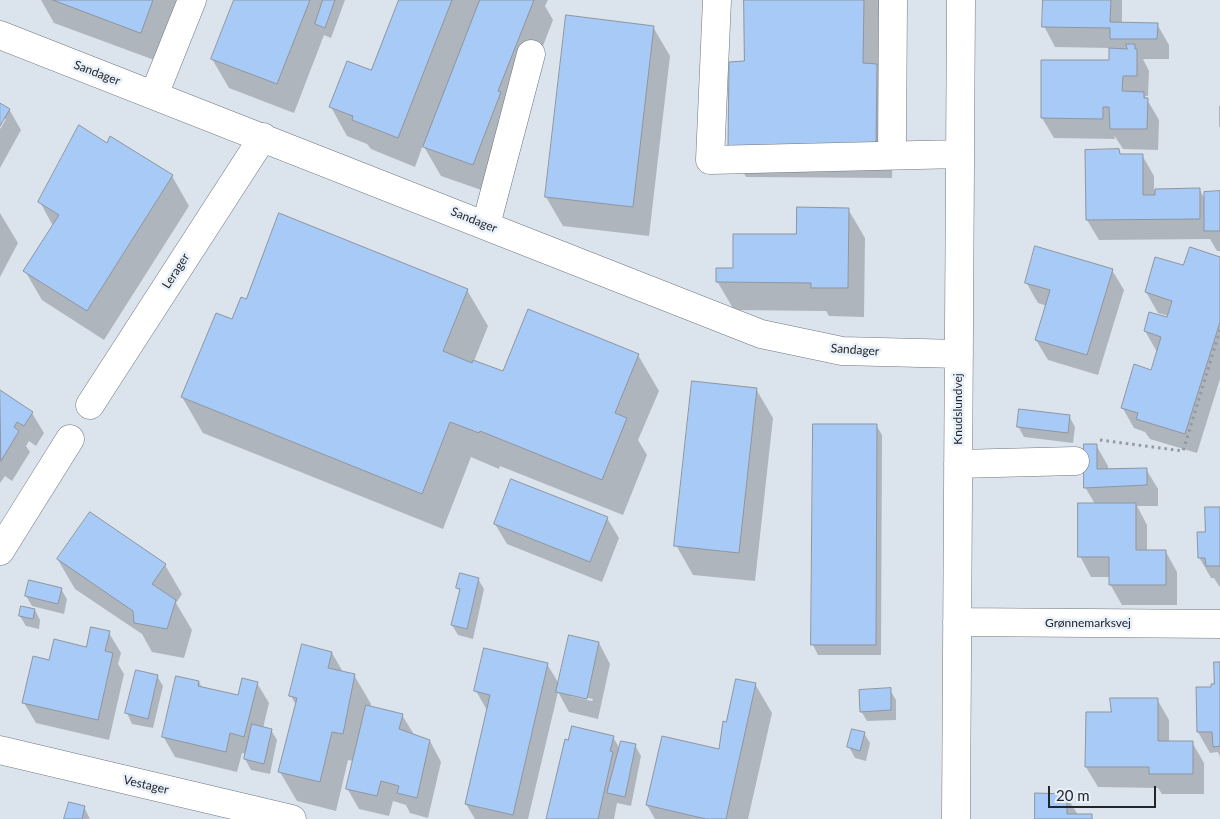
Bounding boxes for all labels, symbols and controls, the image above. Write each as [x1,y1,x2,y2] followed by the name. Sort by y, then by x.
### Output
[72,58,122,88] street label: Sandager
[449,204,499,236] street label: Sandager
[159,251,193,291] street label: Lerager
[830,341,880,359] street label: Sandager
[951,373,965,445] street label: Knudslundvej
[1045,616,1131,630] street label: Grønnemarksvej
[122,773,170,797] street label: Vestager
[1050,776,1158,808] scale bar
[1056,786,1090,804] text: 20 m

